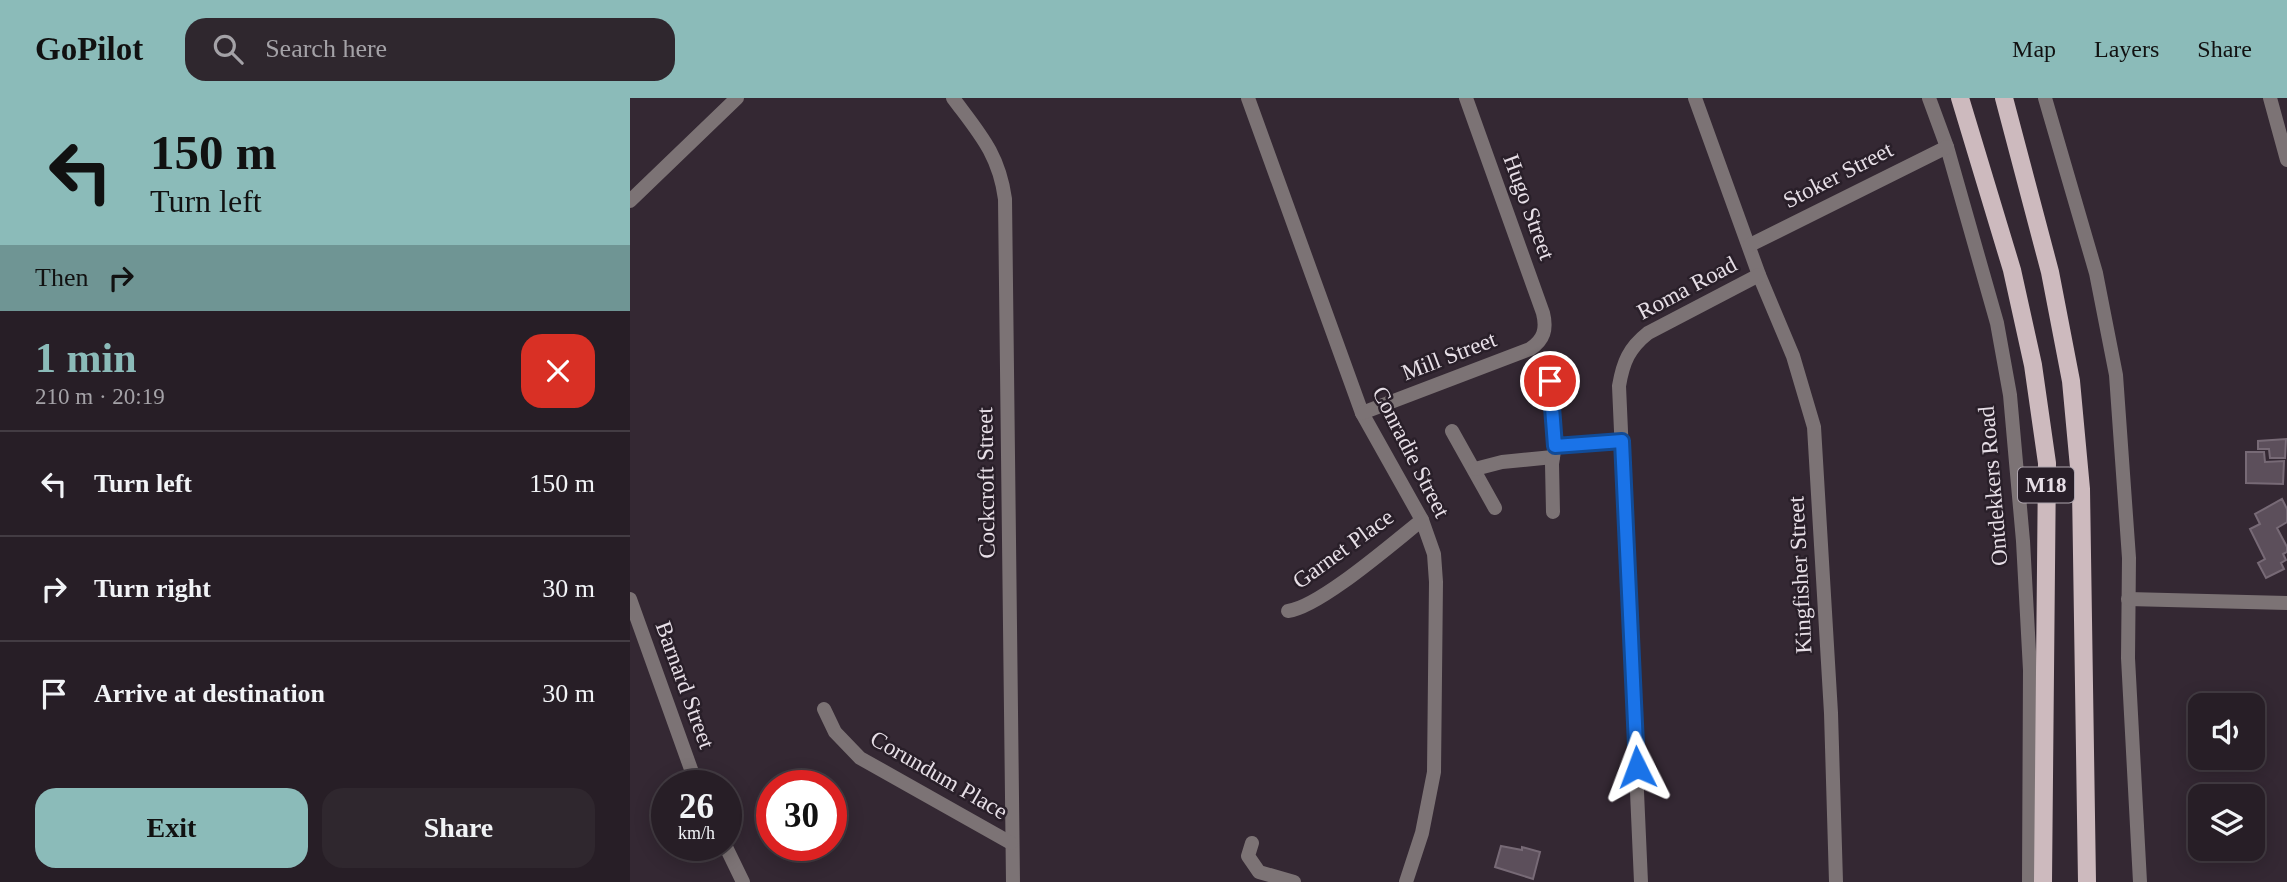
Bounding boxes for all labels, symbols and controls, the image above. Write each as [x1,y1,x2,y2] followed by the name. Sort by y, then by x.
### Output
[185,18,675,81] search box
[209,30,247,68] icon: search
[35,31,143,67] text: GoPilot
[265,34,387,63] text: Search here
[2012,36,2056,62] text: Map
[2094,36,2159,62] text: Layers
[2197,36,2252,62] text: Share
[150,125,277,180] text: 150 m
[35,126,126,217] icon: left
[1779,136,1897,213] street label: Stoker Street
[1498,151,1560,264] street label: Hugo Street
[150,183,262,219] text: Turn left
[1633,251,1742,325] street label: Roma Road
[102,259,140,297] icon: right
[35,263,88,292] text: Then
[1398,326,1500,385] street label: Mill Street
[521,334,595,408] button: close
[35,335,137,381] text: 1 min
[1520,351,1580,411] pin
[1531,362,1569,400] icon: arrive
[1367,382,1455,522] street label: Conradie Street
[35,384,165,409] text: 210 m · 20:19
[1974,405,2012,567] street label: Ontdekkers Road
[972,407,1000,559] street label: Cockcroft Street
[35,465,73,503] icon: left
[2018,468,2074,502] road number: M18
[94,469,192,498] text: Turn left
[529,469,595,498] text: 150 m
[1783,495,1817,654] street label: Kingfisher Street
[1288,504,1398,594] street label: Garnet Place
[35,570,73,608] icon: right
[94,574,211,603] text: Turn right
[542,574,595,603] text: 30 m
[650,618,720,753] street label: Barnard Street
[35,675,73,713] icon: arrive
[94,679,325,708] text: Arrive at destination
[542,679,595,708] text: 30 m
[2188,693,2265,861] map controls
[2188,693,2265,770] button: sound
[866,726,1012,824] street label: Corundum Place
[1600,730,1674,804] position arrow
[756,770,847,861] speed limit sign: 30
[2188,784,2265,861] button: layers
[679,787,714,826] text: 26
[35,788,308,868] button: Exit
[322,788,595,868] button: Share
[678,823,715,843] text: km/h

